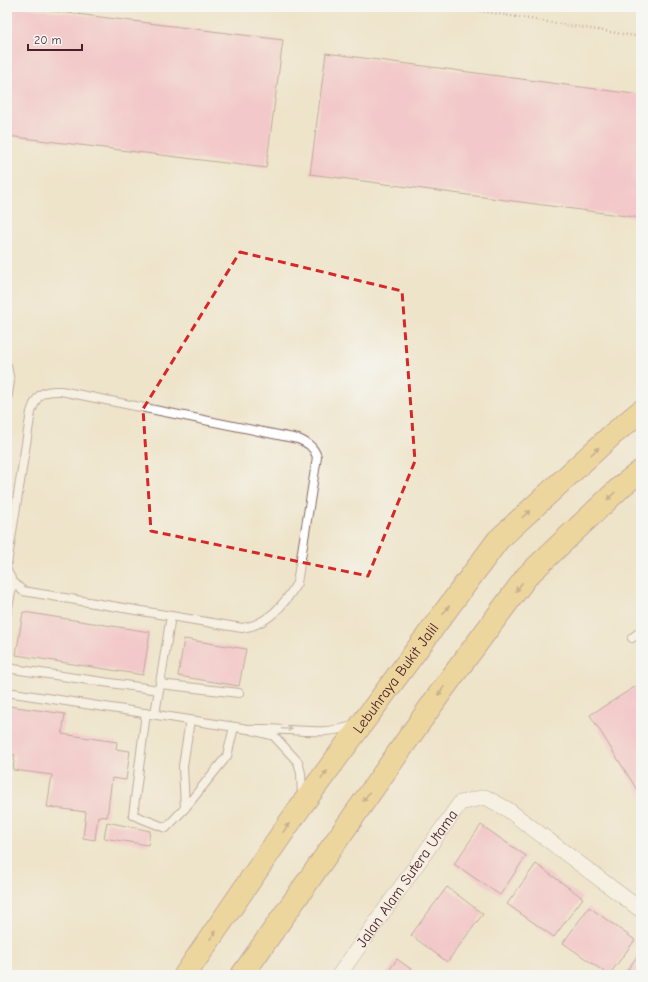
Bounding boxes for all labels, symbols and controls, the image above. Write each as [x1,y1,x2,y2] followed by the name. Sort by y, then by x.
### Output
[28,26,82,52] scale bar
[34,33,62,47] text: 20 m
[590,446,600,455] one-way arrow
[606,491,616,500] one-way arrow
[521,509,531,519] one-way arrow
[514,581,523,592] one-way arrow
[441,605,450,616] one-way arrow
[349,620,442,737] street label: Lebuhraya Bukit Jalil
[437,686,445,696] one-way arrow
[281,726,293,733] one-way arrow
[320,769,328,780] one-way arrow
[362,792,370,803] one-way arrow
[352,806,461,951] street label: Jalan Alam Sutera Utama
[282,823,290,833] one-way arrow
[209,930,217,940] one-way arrow

